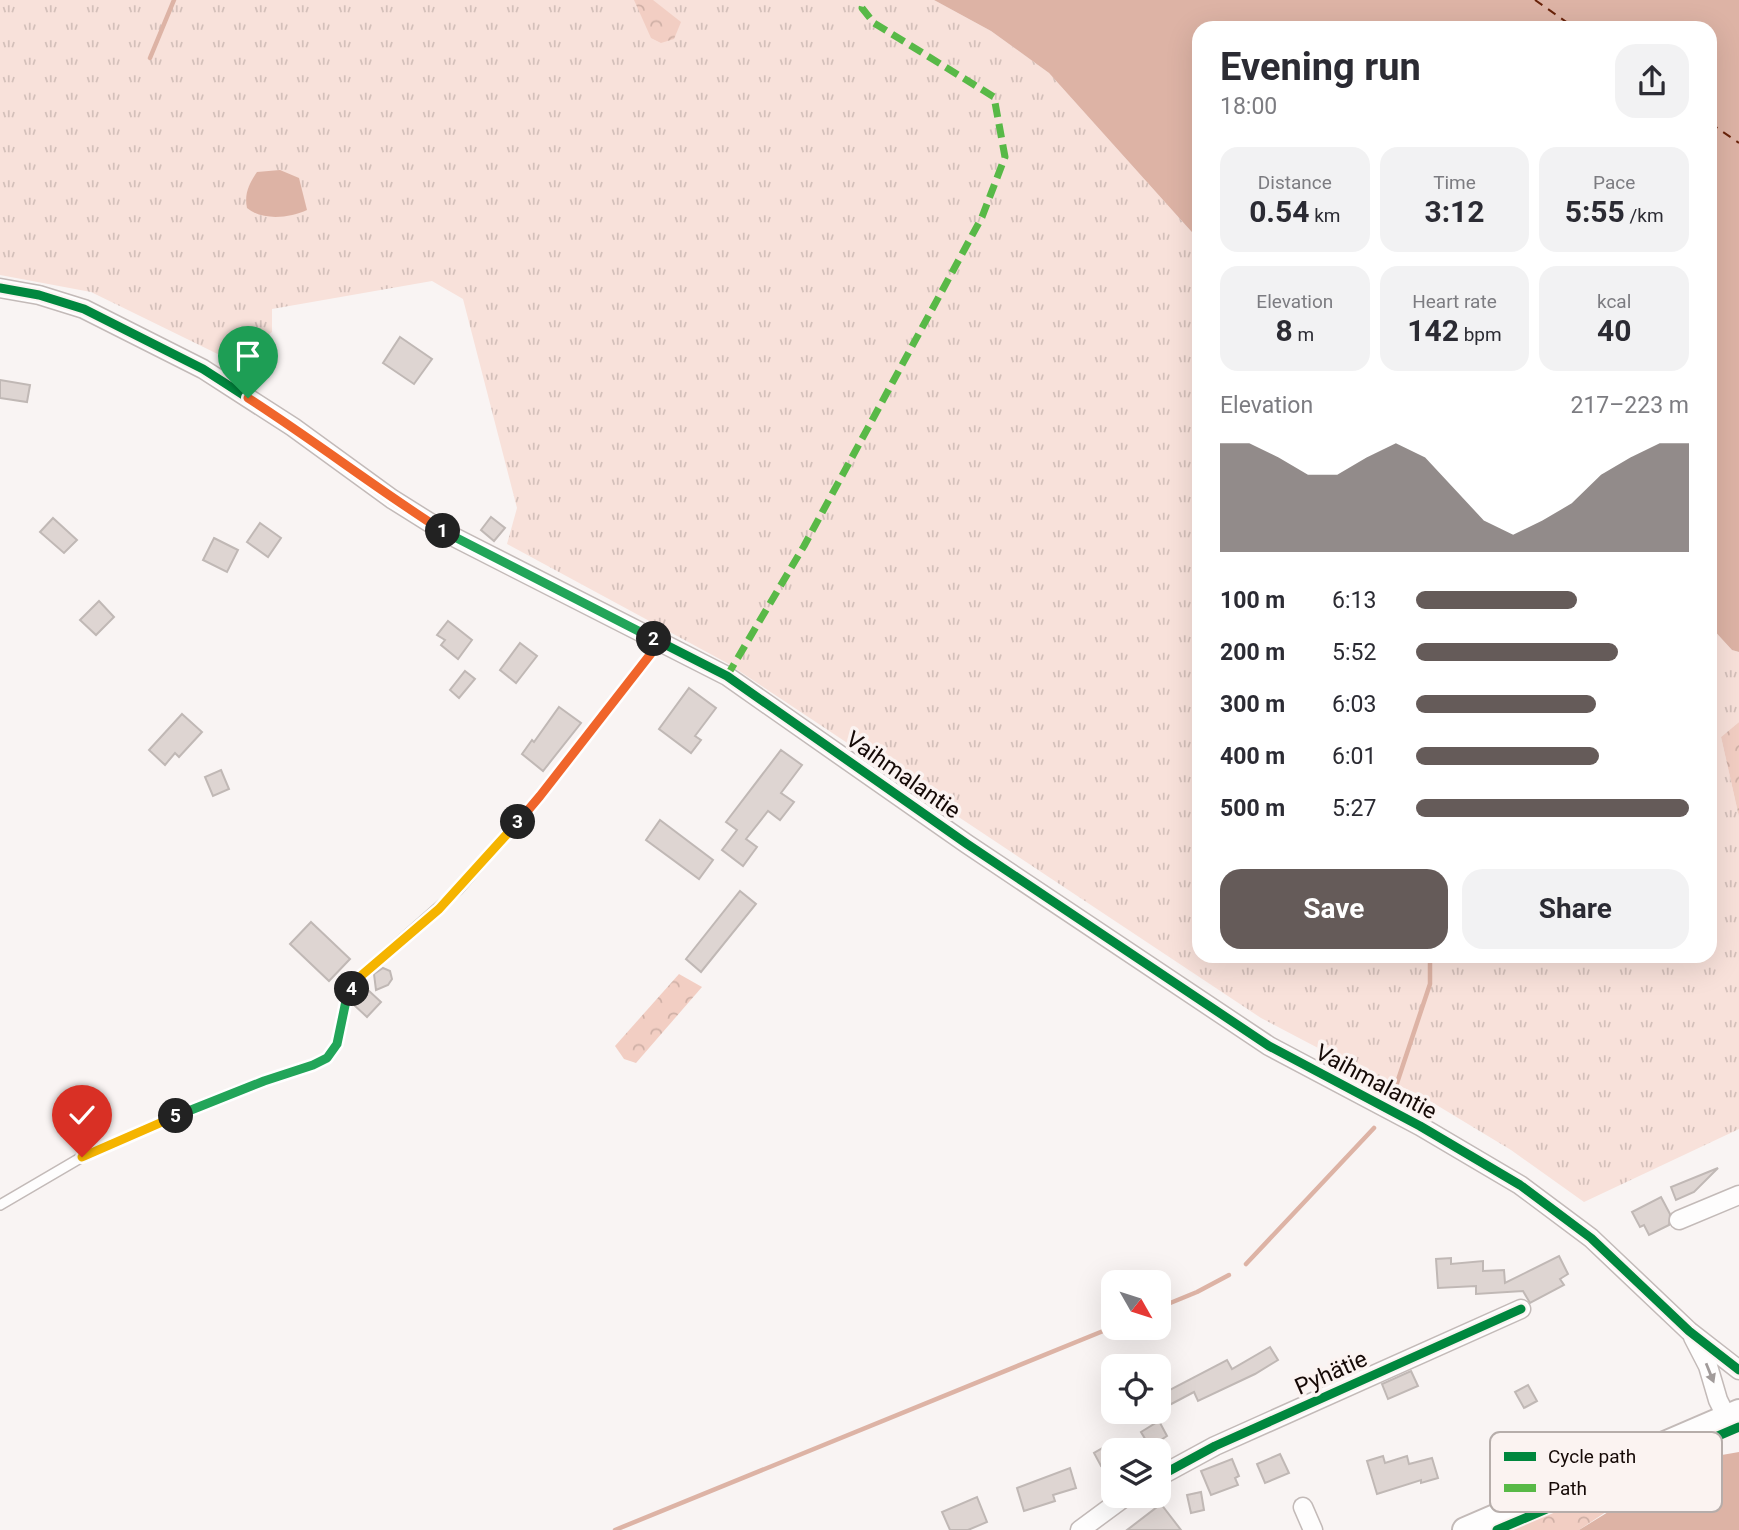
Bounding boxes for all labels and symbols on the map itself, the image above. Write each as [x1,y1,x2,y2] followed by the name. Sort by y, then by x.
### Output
[218,326,278,398] pin
[426,514,460,548] pin: 1
[636,622,672,656] pin: 2
[840,726,966,824] street label: Vaihmalantie
[500,804,536,840] pin: 3
[334,972,370,1006] pin: 4
[1311,1039,1441,1125] street label: Vaihmalantie
[52,1085,112,1157] pin
[158,1098,194,1134] pin: 5
[1101,1270,1171,1340] north arrow
[1291,1345,1371,1401] street label: Pyhätie
[1705,1363,1716,1384] one-way arrow
[1490,1432,1722,1512] legend
[1548,1445,1636,1468] text: Cycle path
[1548,1477,1587,1500] text: Path

